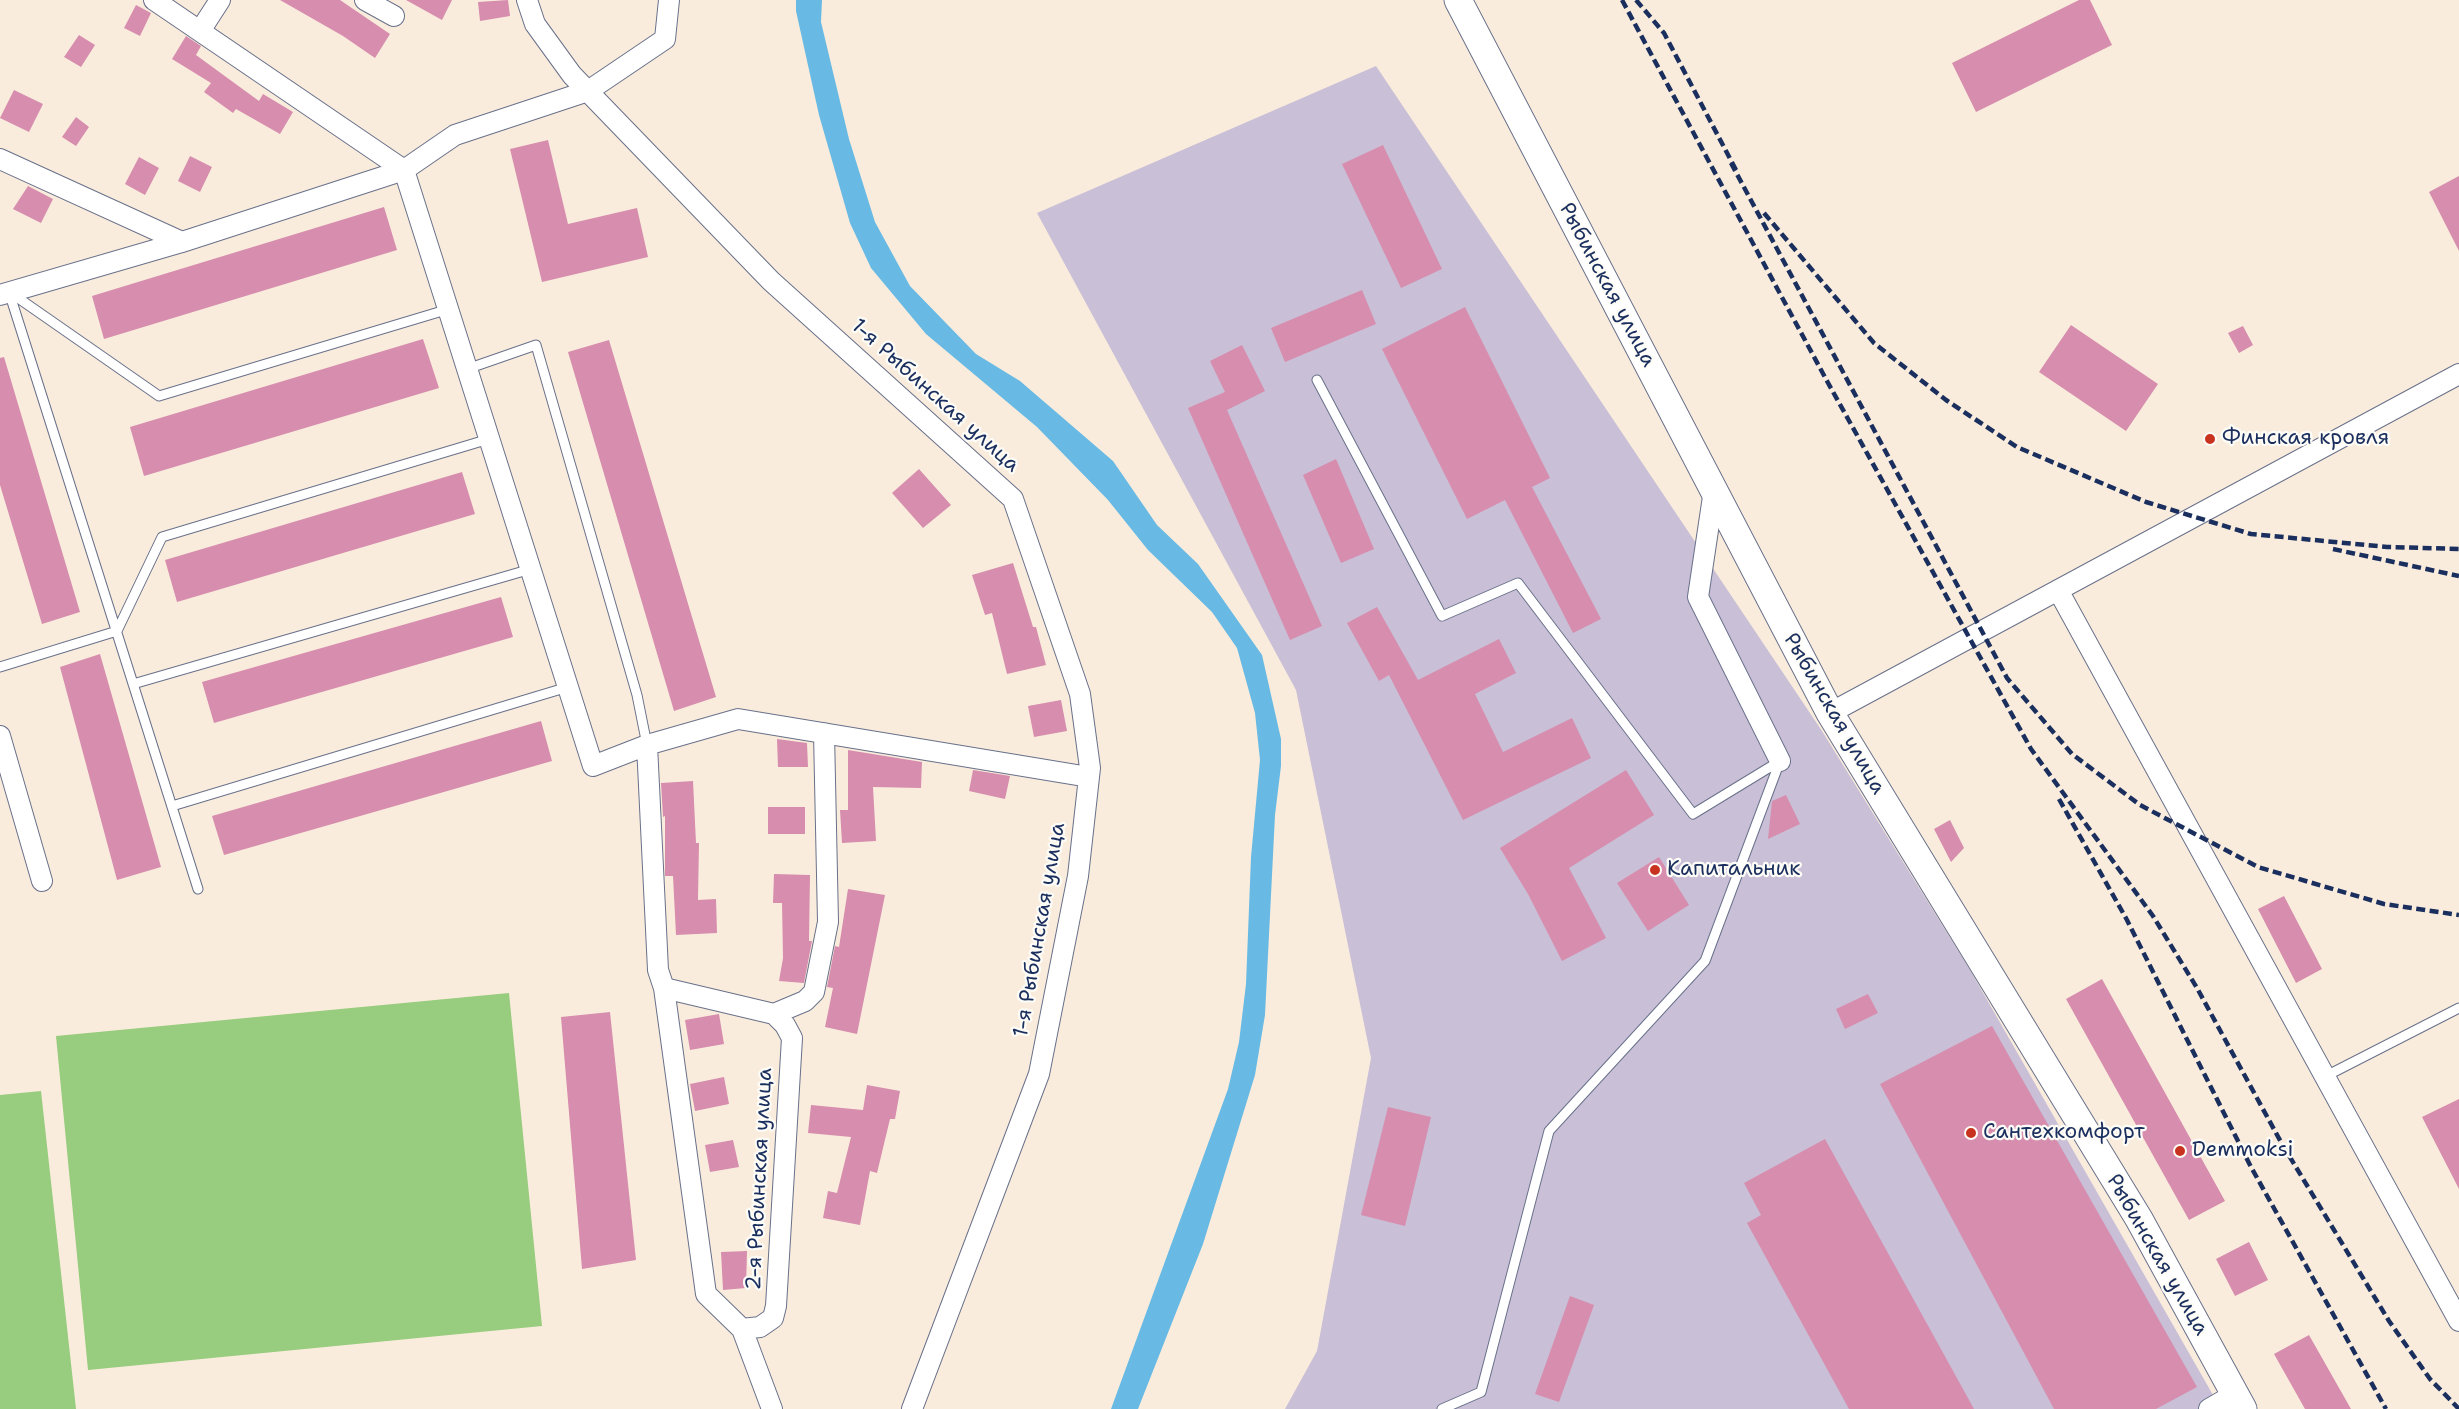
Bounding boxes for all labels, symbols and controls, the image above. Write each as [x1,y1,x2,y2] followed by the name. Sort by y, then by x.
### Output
[1553,199,1661,371] street label: Рыбинская улица
[846,314,1024,478] street label: 1-я Рыбинская улица
[2222,426,2389,452] place label: Финская кровля
[2203,432,2217,446] marker: Финская кровля
[1778,629,1890,799] street label: Рыбинская улица
[1009,821,1071,1039] street label: 1-я Рыбинская улица
[1667,857,1800,883] place label: Капитальник
[1648,863,1662,877] marker: Капитальник
[742,1067,778,1291] street label: 2-я Рыбинская улица
[1983,1120,2145,1146] place label: Сантехкомфорт
[1964,1126,1978,1140] marker: Сантехкомфорт
[2192,1138,2293,1164] place label: Demmoksi
[2173,1144,2187,1158] marker: Demmoksi
[2101,1170,2213,1340] street label: Рыбинская улица

